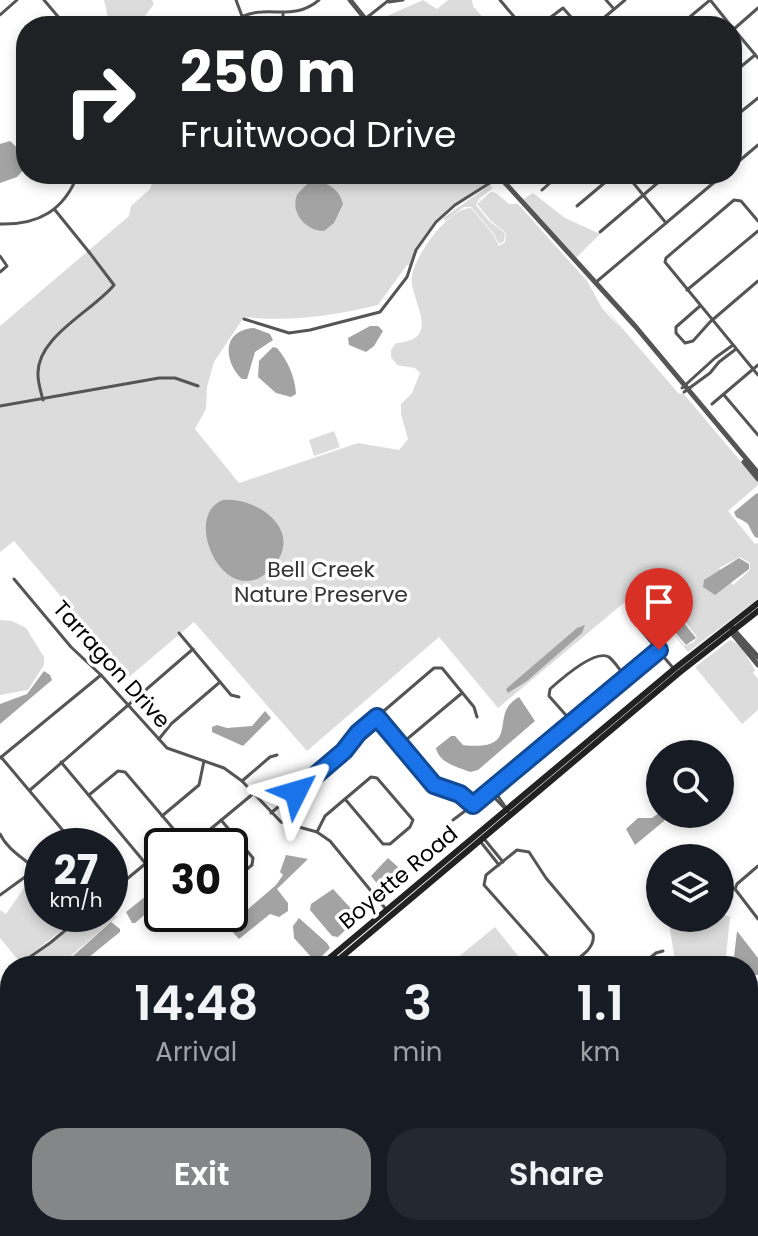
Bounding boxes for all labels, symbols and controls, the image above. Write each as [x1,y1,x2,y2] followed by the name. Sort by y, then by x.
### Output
[180,33,356,112] text: 250 m
[48,48,152,152] icon: right
[180,109,456,160] text: Fruitwood Drive
[234,554,408,610] park label: Bell Creek Nature Preserve
[625,568,693,650] pin
[637,580,681,624] icon: arrive
[46,594,177,735] street label: Tarragon Drive
[646,740,734,932] map controls
[646,740,734,828] button: search
[254,750,338,834] position arrow
[332,818,464,936] street label: Boyette Road
[144,828,248,932] speed limit sign: 30
[54,842,98,898] text: 27
[646,844,734,932] button: layers
[49,886,103,914] text: km/h
[134,970,258,1037] text: 14:48
[403,970,432,1037] text: 3
[577,970,624,1037] text: 1.1
[155,1034,237,1070] text: Arrival
[393,1034,442,1070] text: min
[580,1034,620,1070] text: km
[32,1128,371,1220] button: Exit
[387,1128,726,1220] button: Share

